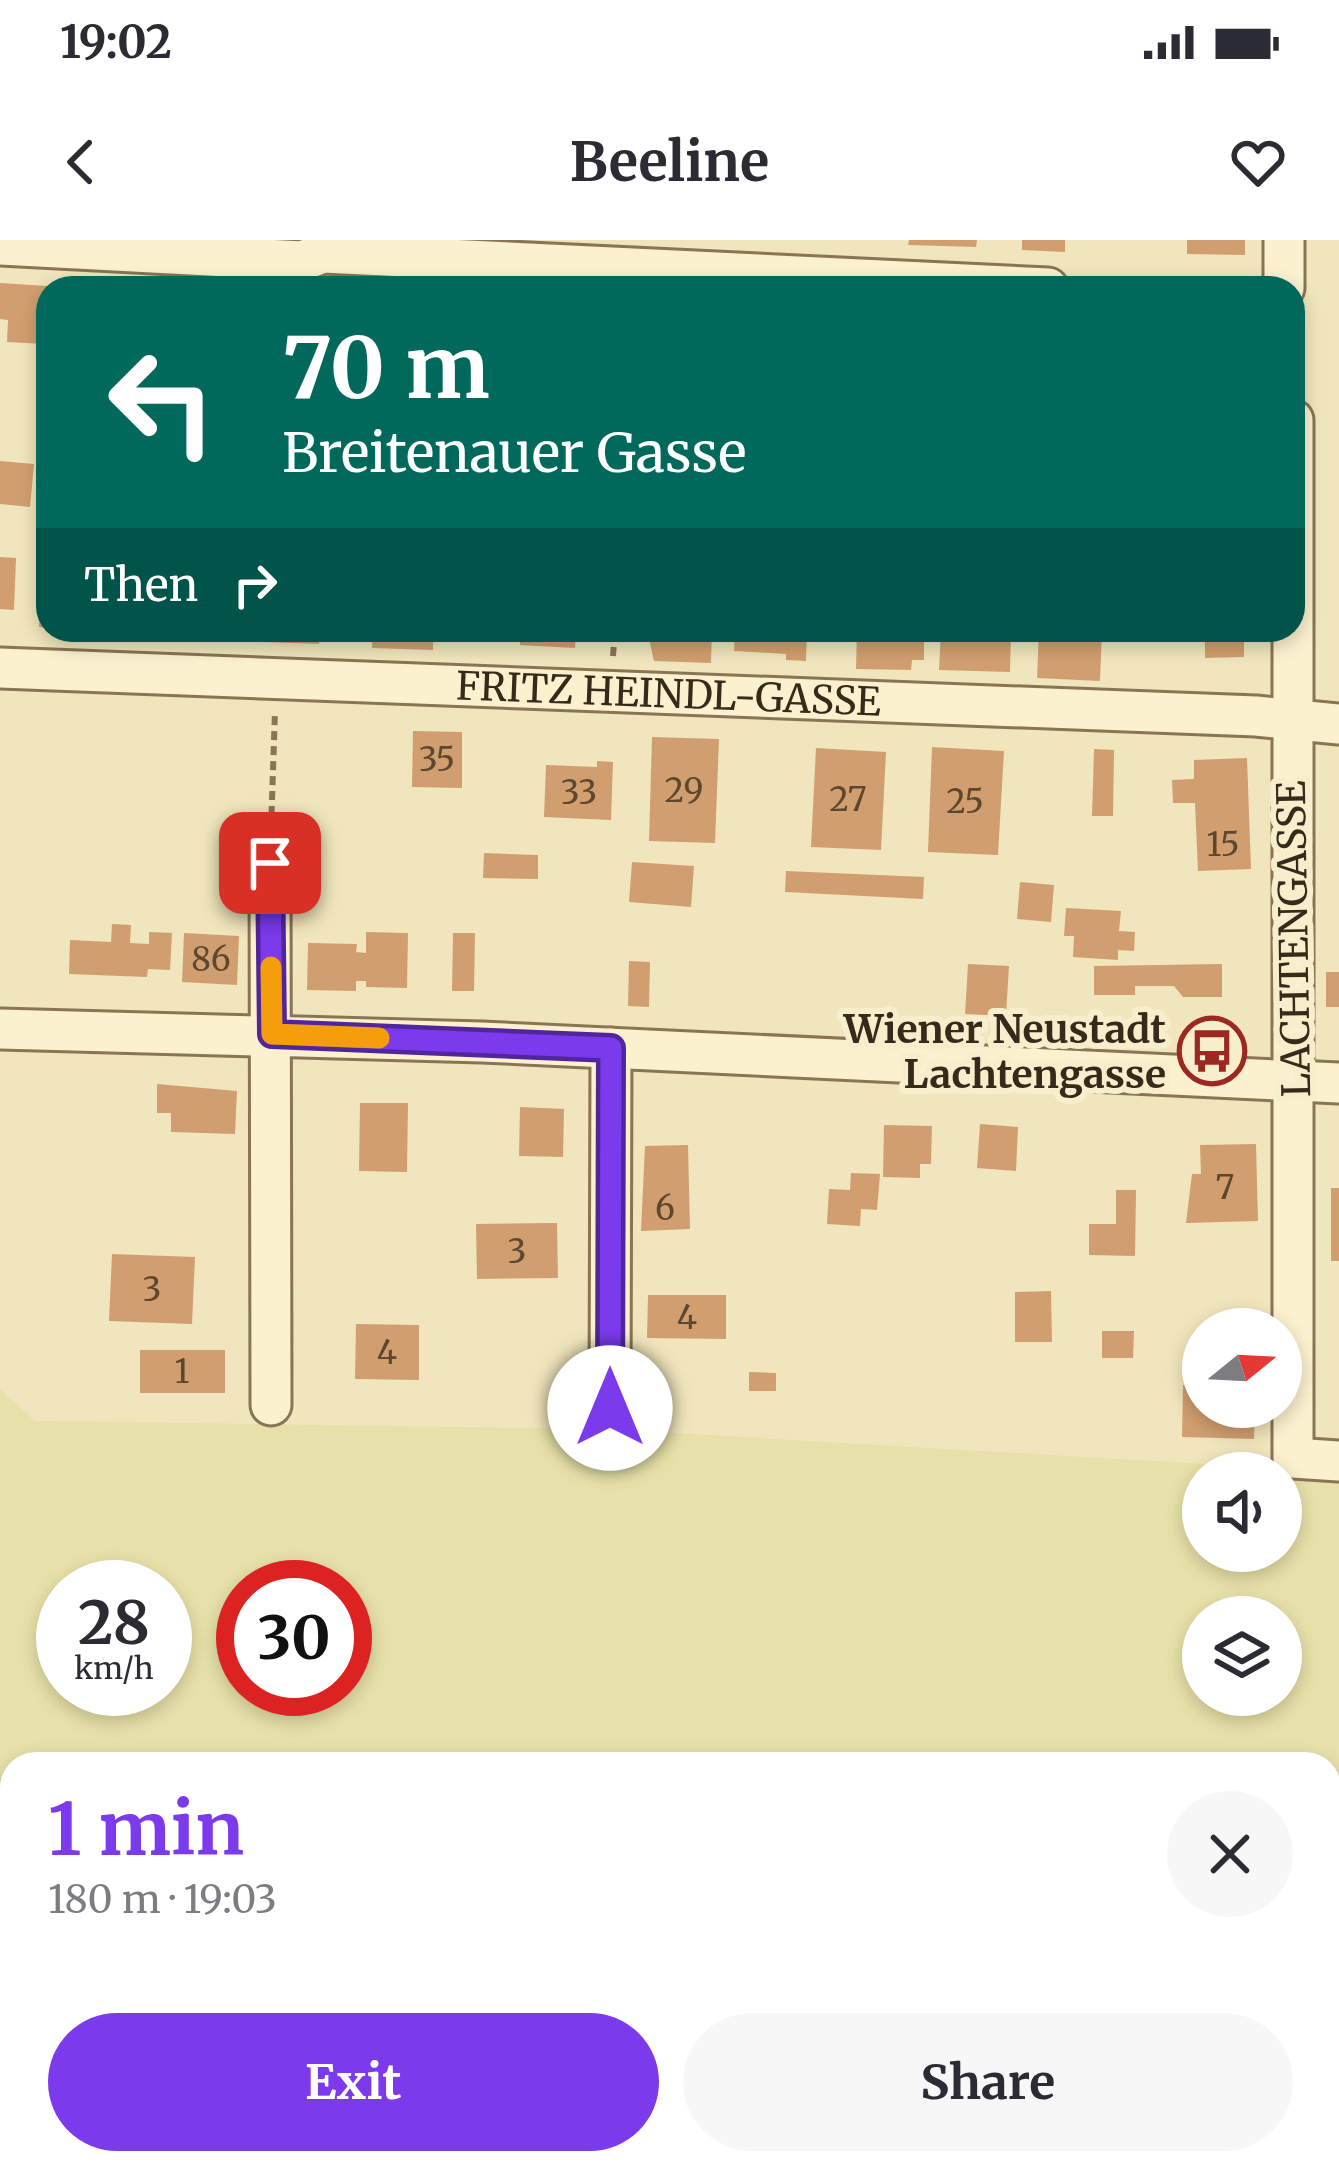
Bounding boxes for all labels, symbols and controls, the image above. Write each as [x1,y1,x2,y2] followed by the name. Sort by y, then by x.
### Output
[60,14,172,70] text: 19:02
[570,128,769,196] text: Beeline
[48,129,114,195] icon: back
[1225,129,1291,195] icon: heart
[282,315,490,421] text: 70 m
[84,324,240,480] icon: left
[282,419,746,487] text: Breitenauer Gasse
[222,552,288,618] icon: right
[84,557,198,613] text: Then
[455,661,882,726] street label: FRITZ HEINDL-GASSE
[419,739,455,780] house number: 35
[665,770,703,811] house number: 29
[561,772,597,813] house number: 33
[829,779,867,820] house number: 27
[1267,780,1321,1098] street label: LACHTENGASSE
[946,781,984,822] house number: 25
[219,812,321,914] pin
[1206,824,1240,865] house number: 15
[237,830,303,896] icon: arrive
[191,939,231,980] house number: 86
[843,1005,1166,1099] place label: Wiener Neustadt Lachtengasse
[1177,1016,1247,1086] bus stop icon: Wiener Neustadt Lachtengasse
[1216,1167,1234,1208] house number: 7
[655,1188,675,1229] house number: 6
[508,1231,526,1272] house number: 3
[143,1269,161,1310] house number: 3
[677,1297,697,1338] house number: 4
[1182,1308,1302,1428] north arrow
[1182,1308,1302,1716] map controls
[377,1332,397,1373] house number: 4
[547,1345,673,1471] position arrow
[175,1351,190,1392] house number: 1
[1182,1452,1302,1572] button: sound
[216,1560,372,1716] speed limit sign: 30
[78,1585,150,1660] text: 28
[1182,1596,1302,1716] button: layers
[74,1649,154,1687] text: km/h
[48,1784,244,1875] text: 1 min
[1167,1791,1293,1917] button: close
[48,1875,277,1924] text: 180 m · 19:03
[48,2013,659,2151] button: Exit
[683,2013,1293,2151] button: Share

